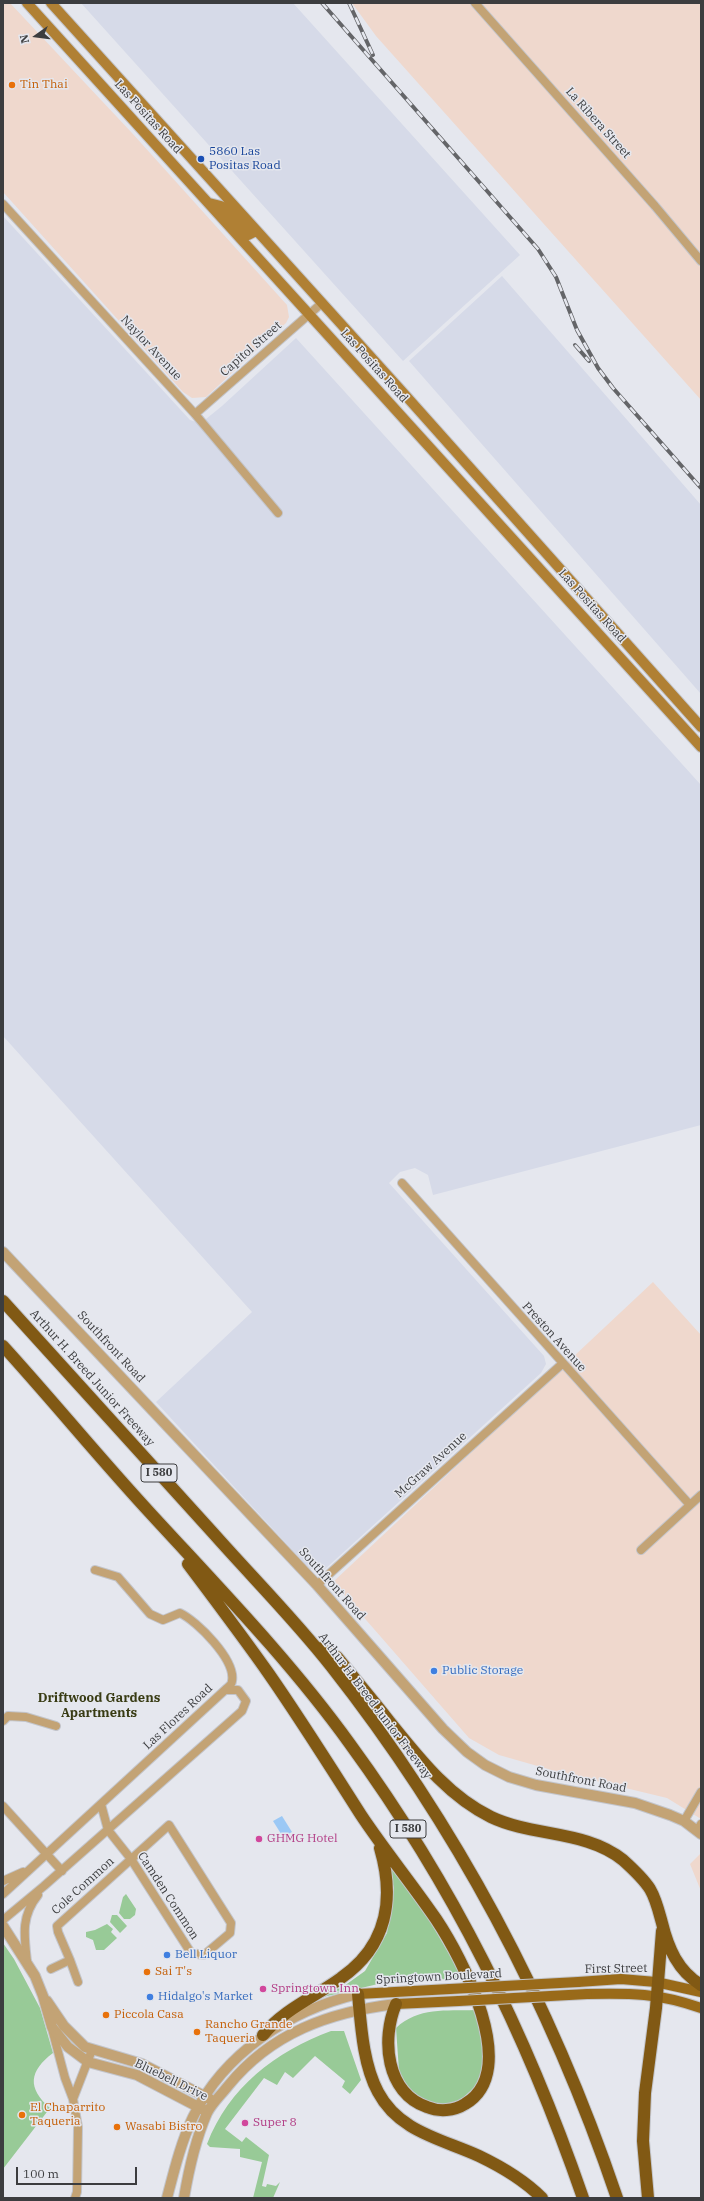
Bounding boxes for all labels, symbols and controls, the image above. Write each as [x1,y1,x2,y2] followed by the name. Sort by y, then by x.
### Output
[16,16,56,56] north arrow
[17,33,32,45] text: N
[111,77,185,157] street label: Las Positas Road
[20,78,68,92] place label: Tin Thai
[7,80,17,90] marker: Tin Thai
[562,85,634,161] street label: La Ribera Street
[209,145,281,173] place label: 5860 Las Positas Road
[196,154,206,164] marker: 5860 Las Positas Road
[118,313,184,383] street label: Naylor Avenue
[217,318,285,380] street label: Capitol Street
[337,326,411,406] street label: Las Positas Road
[555,566,629,646] street label: Las Positas Road
[519,1299,589,1375] street label: Preston Avenue
[27,1307,157,1449] street label: Arthur H. Breed Junior Freeway
[74,1308,148,1386] street label: Southfront Road
[392,1429,470,1501] street label: McGraw Avenue
[141,1464,177,1482] road number: I 580
[296,1545,368,1623] street label: Southfront Road
[315,1630,435,1782] street label: Arthur H. Breed Junior Freeway
[442,1664,523,1678] place label: Public Storage
[429,1666,439,1676] marker: Public Storage
[140,1681,216,1753] street label: Las Flores Road
[38,1690,160,1721] district label: Driftwood Gardens Apartments
[534,1764,628,1796] street label: Southfront Road
[390,1820,426,1838] road number: I 580
[267,1832,337,1846] place label: GHMG Hotel
[254,1834,264,1844] marker: GHMG Hotel
[134,1849,202,1943] street label: Camden Common
[49,1854,117,1918] street label: Cole Common
[175,1948,237,1962] place label: Bell Liquor
[162,1950,172,1960] marker: Bell Liquor
[584,1961,648,1977] street label: First Street
[155,1965,192,1979] place label: Sai T's
[142,1967,152,1977] marker: Sai T's
[376,1967,502,1987] street label: Springtown Boulevard
[271,1982,359,1996] place label: Springtown Inn
[258,1984,268,1994] marker: Springtown Inn
[158,1990,253,2004] place label: Hidalgo's Market
[145,1992,155,2002] marker: Hidalgo's Market
[114,2008,184,2022] place label: Piccola Casa
[101,2010,111,2020] marker: Piccola Casa
[205,2018,292,2046] place label: Rancho Grande Taqueria
[192,2027,202,2037] marker: Rancho Grande Taqueria
[132,2056,210,2104] street label: Bluebell Drive
[30,2101,105,2129] place label: El Chaparrito Taqueria
[17,2110,27,2120] marker: El Chaparrito Taqueria
[253,2116,297,2130] place label: Super 8
[240,2118,250,2128] marker: Super 8
[125,2120,202,2134] place label: Wasabi Bistro
[112,2122,122,2132] marker: Wasabi Bistro
[18,2159,139,2185] scale bar
[23,2166,59,2181] text: 100 m

